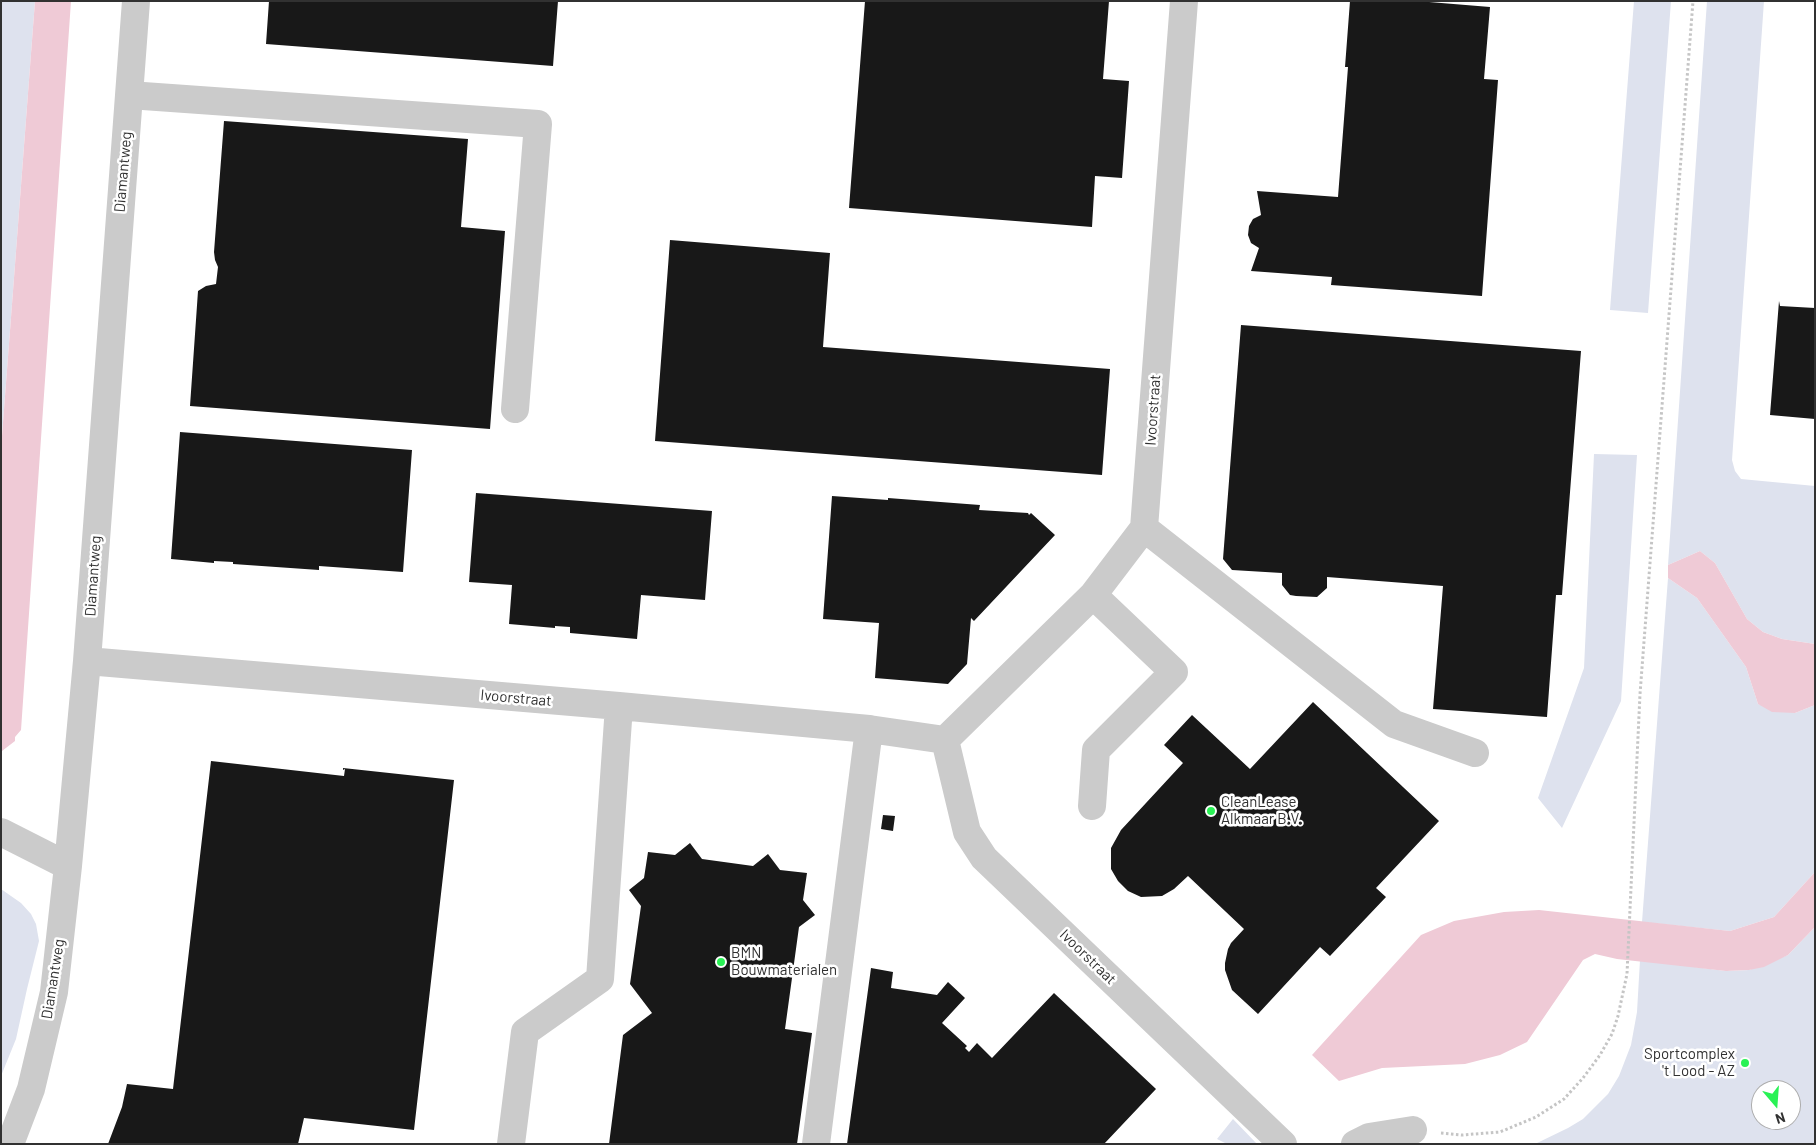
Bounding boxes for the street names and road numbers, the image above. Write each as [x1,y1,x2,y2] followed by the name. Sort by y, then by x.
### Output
[111,131,135,213] street label: Diamantweg
[1142,374,1164,446] street label: Ivoorstraat
[81,535,105,617] street label: Diamantweg
[480,686,552,710] street label: Ivoorstraat
[1056,926,1120,988] street label: Ivoorstraat
[38,938,68,1020] street label: Diamantweg

